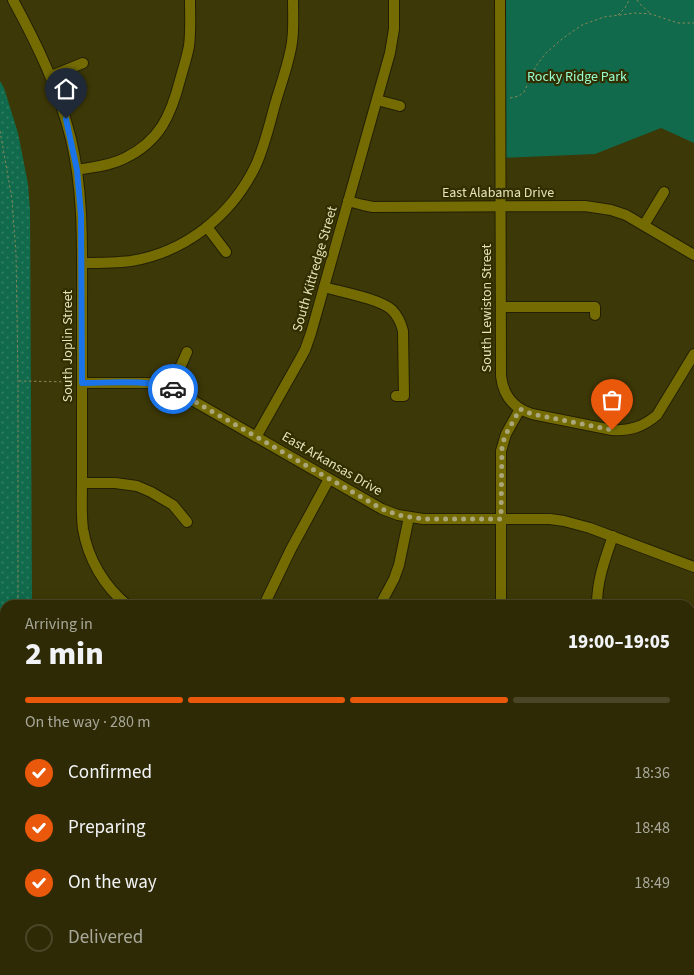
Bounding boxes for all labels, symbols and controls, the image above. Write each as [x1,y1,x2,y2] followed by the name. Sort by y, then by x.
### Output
[527,67,627,87] park label: Rocky Ridge Park
[45,68,87,119] pin
[52,75,80,103] icon: home
[442,183,554,203] street label: East Alabama Drive
[288,204,343,334] street label: South Kittredge Street
[477,244,497,372] street label: South Lewiston Street
[58,290,78,402] street label: South Joplin Street
[148,364,198,414] courier
[159,375,187,403] icon: car
[591,379,633,430] pin
[598,386,626,414] icon: bag
[278,427,386,501] street label: East Arkansas Drive
[25,613,93,635] text: Arriving in
[568,629,670,656] text: 19:00–19:05
[25,631,104,677] text: 2 min
[25,711,150,733] text: On the way · 280 m
[25,759,53,787] icon: check
[68,759,152,786] text: Confirmed
[634,762,670,784] text: 18:36
[25,814,53,842] icon: check
[68,814,146,841] text: Preparing
[634,817,670,839] text: 18:48
[25,869,53,897] icon: check
[68,869,157,896] text: On the way
[634,872,670,894] text: 18:49
[68,924,143,951] text: Delivered

